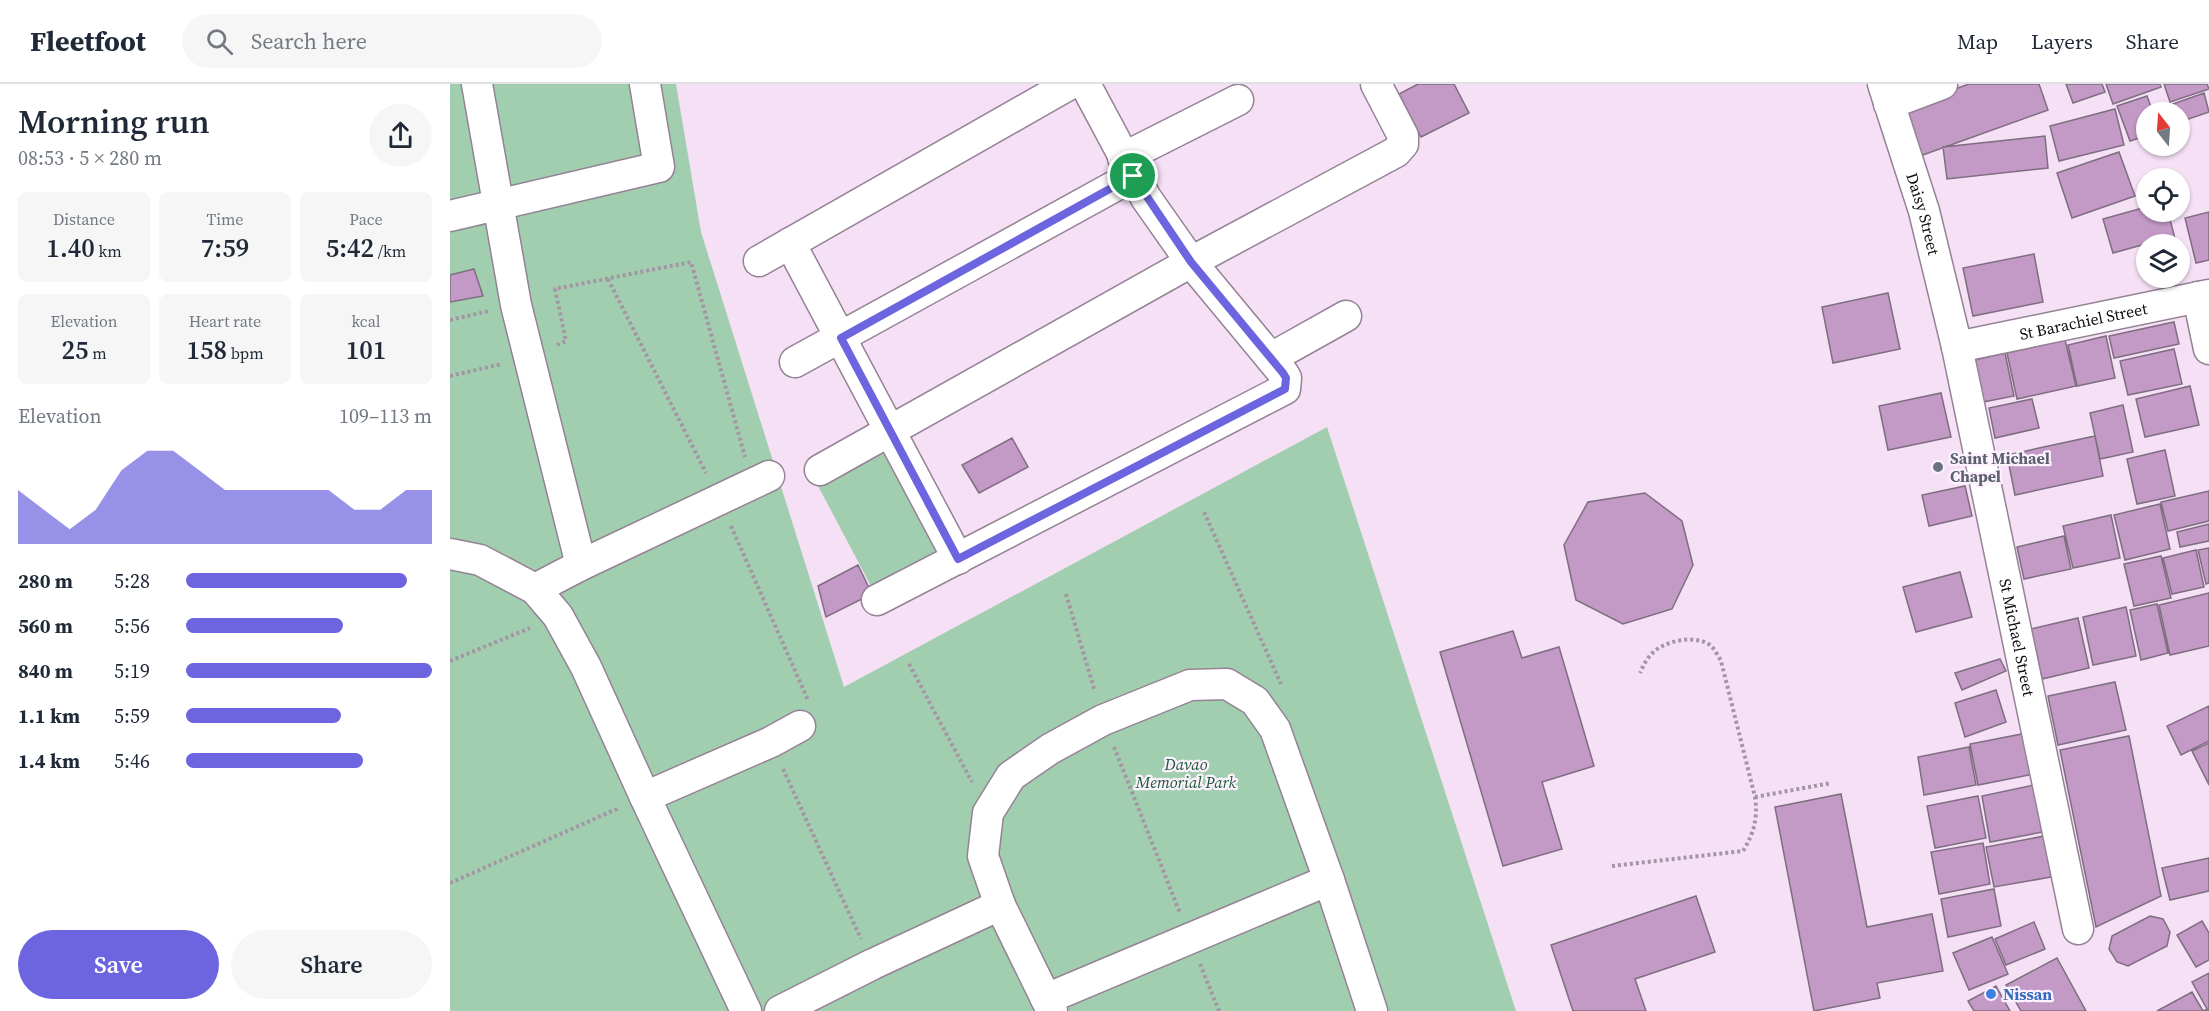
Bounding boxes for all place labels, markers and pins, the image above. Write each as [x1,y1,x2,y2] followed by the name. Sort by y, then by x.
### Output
[1107,150,1158,201] pin
[1950,447,2050,487] place label: Saint Michael Chapel
[1931,460,1945,474] marker: Saint Michael Chapel
[2003,983,2052,1005] place label: Nissan
[1984,987,1998,1001] marker: Nissan

